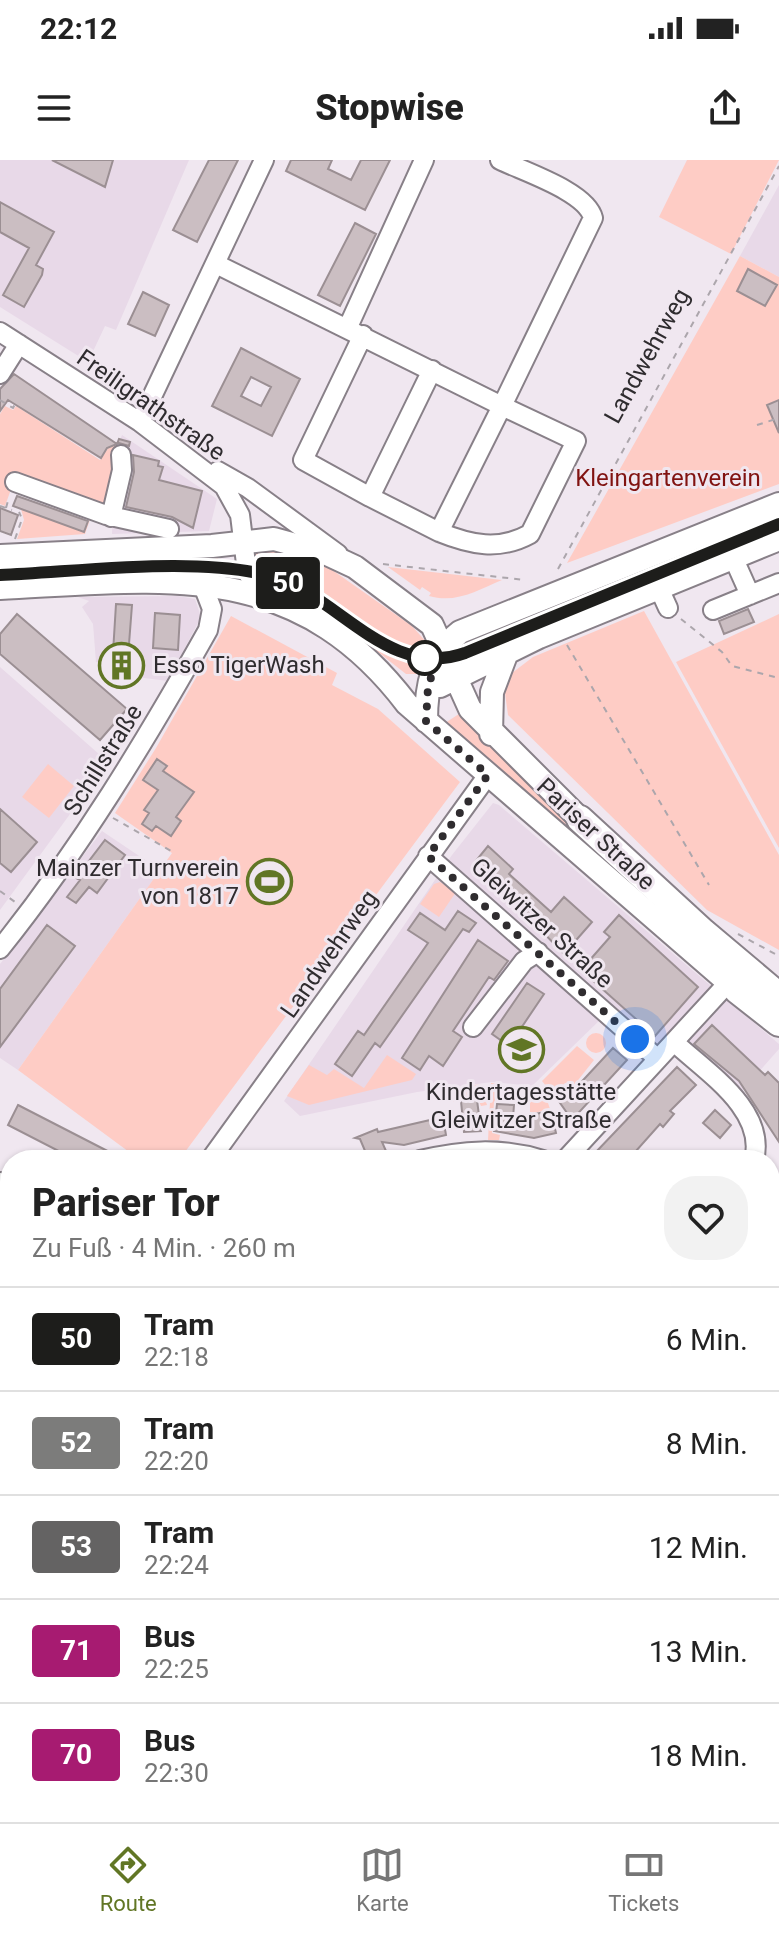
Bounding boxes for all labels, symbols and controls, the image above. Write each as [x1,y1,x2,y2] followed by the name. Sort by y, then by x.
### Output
[40,11,117,46] text: 22:12
[32,86,76,130] icon: menu
[703,86,747,130] icon: share
[315,87,464,129] text: Stopwise
[599,284,695,428] street label: Landwehrweg
[72,344,230,466] street label: Freiligrathstraße
[575,464,761,492] park label: Kleingartenverein
[252,557,324,609] line badge: 50
[272,566,304,599] text: 50
[98,641,146,689] building icon: Esso TigerWash
[408,641,442,675] unlabelled marker
[153,651,325,679] place label: Esso TigerWash
[58,699,148,821] street label: Schillstraße
[531,772,661,896] street label: Pariser Straße
[465,852,619,994] street label: Gleiwitzer Straße
[36,854,239,910] place label: Mainzer Turnverein von 1817
[246,858,294,906] sports icon: Mainzer Turnverein von 1817
[275,885,383,1023] street label: Landwehrweg
[615,1019,655,1059] your location
[497,1026,545,1074] school or university icon: Kindertagesstätte Gleiwitzer Straße
[426,1078,616,1134] place label: Kindertagesstätte Gleiwitzer Straße
[664,1176,748,1260] button: heart
[32,1181,220,1225] text: Pariser Tor
[32,1233,296,1263] text: Zu Fuß · 4 Min. · 260 m
[144,1307,214,1342] text: Tram
[60,1322,92,1355] text: 50
[666,1322,748,1357] text: 6 Min.
[144,1342,209,1372] text: 22:18
[144,1411,214,1446] text: Tram
[60,1426,92,1459] text: 52
[666,1426,748,1461] text: 8 Min.
[144,1446,209,1476] text: 22:20
[144,1515,214,1550] text: Tram
[60,1530,92,1563] text: 53
[649,1530,748,1565] text: 12 Min.
[144,1550,209,1580] text: 22:24
[144,1619,195,1654] text: Bus
[60,1634,92,1667] text: 71
[649,1634,748,1669] text: 13 Min.
[144,1654,209,1684] text: 22:25
[144,1723,195,1758] text: Bus
[60,1738,92,1771] text: 70
[649,1738,748,1773] text: 18 Min.
[144,1758,209,1788] text: 22:30
[100,1843,157,1916] tab: Route
[356,1843,409,1916] tab: Karte
[608,1843,679,1916] tab: Tickets

